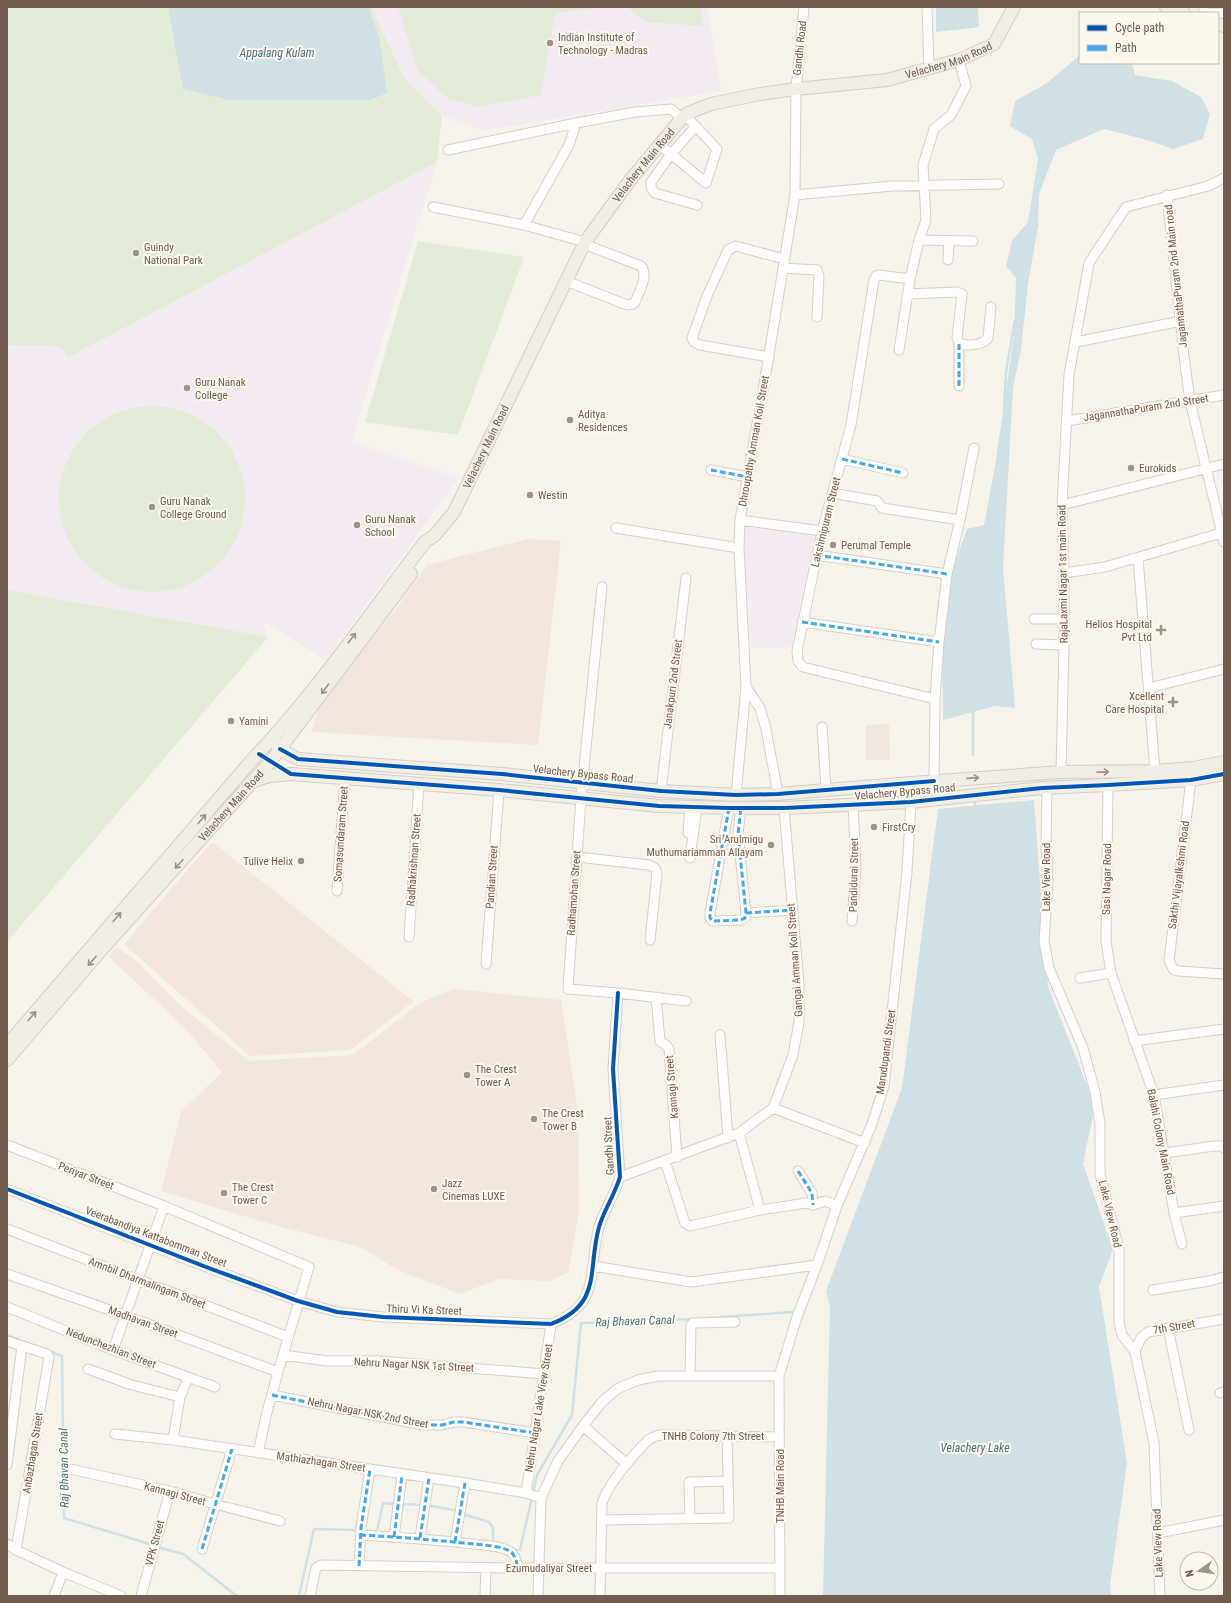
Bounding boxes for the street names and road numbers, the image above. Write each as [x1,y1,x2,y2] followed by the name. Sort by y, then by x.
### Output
[791,20,809,76] street label: Gandhi Road
[904,39,994,81] street label: Velachery Main Road
[610,126,677,205] street label: Velachery Main Road
[1162,204,1190,348] street label: JagannathaPuram 2nd Main road
[736,374,772,508] street label: Dhroupathy Amman Koil Street
[1083,392,1209,424] street label: JagannathaPuram 2nd Street
[460,403,511,490] street label: Velachery Main Road
[809,476,843,568] street label: Lakshmipuram Street
[1055,505,1071,643] street label: RajaLaxmi Nagar 1st main Road
[661,639,685,729] street label: Janakpuri 2nd Street
[532,762,634,786] street label: Velachery Bypass Road
[196,767,266,844] street label: Velachery Main Road
[854,781,956,803] street label: Velachery Bypass Road
[331,786,351,882] street label: Somasundaram Street
[404,813,424,907] street label: Radhakrishnan Street
[1166,820,1192,930] street label: Sakthi Vijayalkshmi Road
[847,838,861,912] street label: Pandidurai Street
[1040,843,1053,911] street label: Lake View Road
[1100,843,1114,915] street label: Sasi Nagar Road
[483,845,501,909] street label: Pandian Street
[565,850,583,936] street label: Radhamohan Street
[785,903,805,1017] street label: Gangai Amman Koil Street
[874,1009,898,1095] street label: Marudupandi Street
[663,1055,681,1119] street label: Kannagi Street
[1144,1088,1178,1196] street label: Balahi Colony Main Road
[601,1116,617,1176] street label: Gandhi Street
[56,1159,116,1193] street label: Periyar Street
[1096,1179,1124,1249] street label: Lake View Road
[83,1204,229,1270] street label: Veerabandiya Kattabomman Street
[87,1255,207,1311] street label: Amnbil Dharmalingam Street
[386,1302,462,1318] street label: Thiru Vi Ka Street
[106,1303,180,1341] street label: Madhavan Street
[1152,1317,1196,1337] street label: 7th Street
[64,1325,158,1371] street label: Nedunchezhian Street
[522,1343,556,1473] street label: Nehru Nagar Lake View Street
[354,1355,474,1375] street label: Nehru Nagar NSK 1st Street
[307,1395,429,1431] street label: Nehru Nagar NSK 2nd Street
[20,1411,46,1495] street label: Anbazhagan Street
[662,1430,764,1443] street label: TNHB Colony 7th Street
[276,1449,366,1475] street label: Mathiazhagan Street
[774,1449,787,1523] street label: TNHB Main Road
[143,1480,207,1508] street label: Kannagi Street
[1150,1508,1166,1578] street label: Lake View Road
[143,1519,167,1567] street label: VPK Street
[506,1562,592,1575] street label: Ezumudaliyar Street

